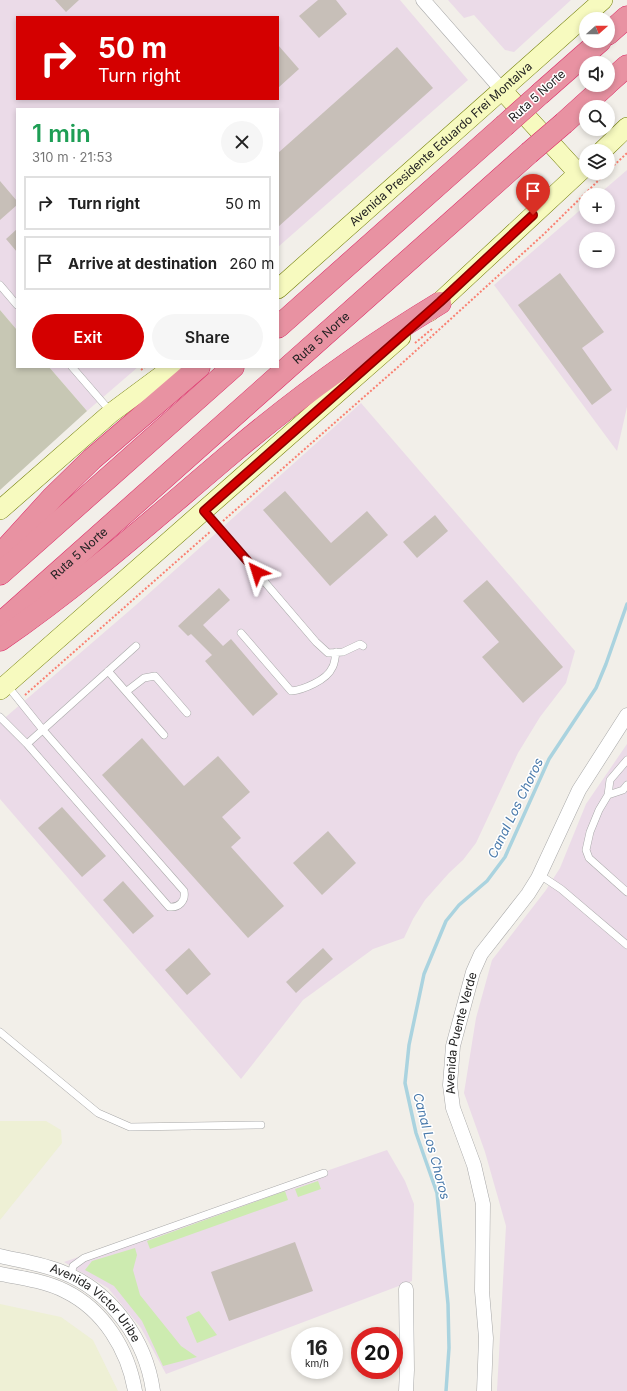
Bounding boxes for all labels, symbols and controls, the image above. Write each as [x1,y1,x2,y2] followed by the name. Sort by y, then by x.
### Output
[579,12,615,48] north arrow
[579,12,615,268] map controls
[98,31,167,65] text: 50 m
[32,32,84,84] icon: right
[579,56,615,92] button: sound
[346,59,535,229] street label: Avenida Presidente Eduardo Frei Montalva
[98,65,181,86] text: Turn right
[505,66,568,125] street label: Ruta 5 Norte
[579,100,615,136] button: search
[32,119,91,148] text: 1 min
[221,121,263,163] button: close
[579,144,615,180] button: layers
[32,149,113,165] text: 310 m · 21:53
[516,174,550,215] pin
[522,180,544,202] icon: arrive
[579,188,615,224] button: +
[34,192,56,214] icon: right
[68,194,140,213] text: Turn right
[225,194,261,213] text: 50 m
[579,232,615,268] button: −
[34,252,56,274] icon: arrive
[68,254,217,273] text: Arrive at destination
[229,254,274,273] text: 260 m
[289,308,352,367] street label: Ruta 5 Norte
[32,314,144,360] button: Exit
[152,314,263,360] button: Share
[47,524,110,582] street label: Ruta 5 Norte
[236,551,278,593] position arrow
[484,755,546,861] water label: Canal Los Choros
[442,970,480,1096] street label: Avenida Puente Verde
[410,1091,454,1201] water label: Canal Los Choros
[48,1260,144,1345] street label: Avenida Victor Uribe
[351,1327,403,1379] speed limit sign: 20
[306,1336,328,1360] text: 16
[305,1357,329,1369] text: km/h

